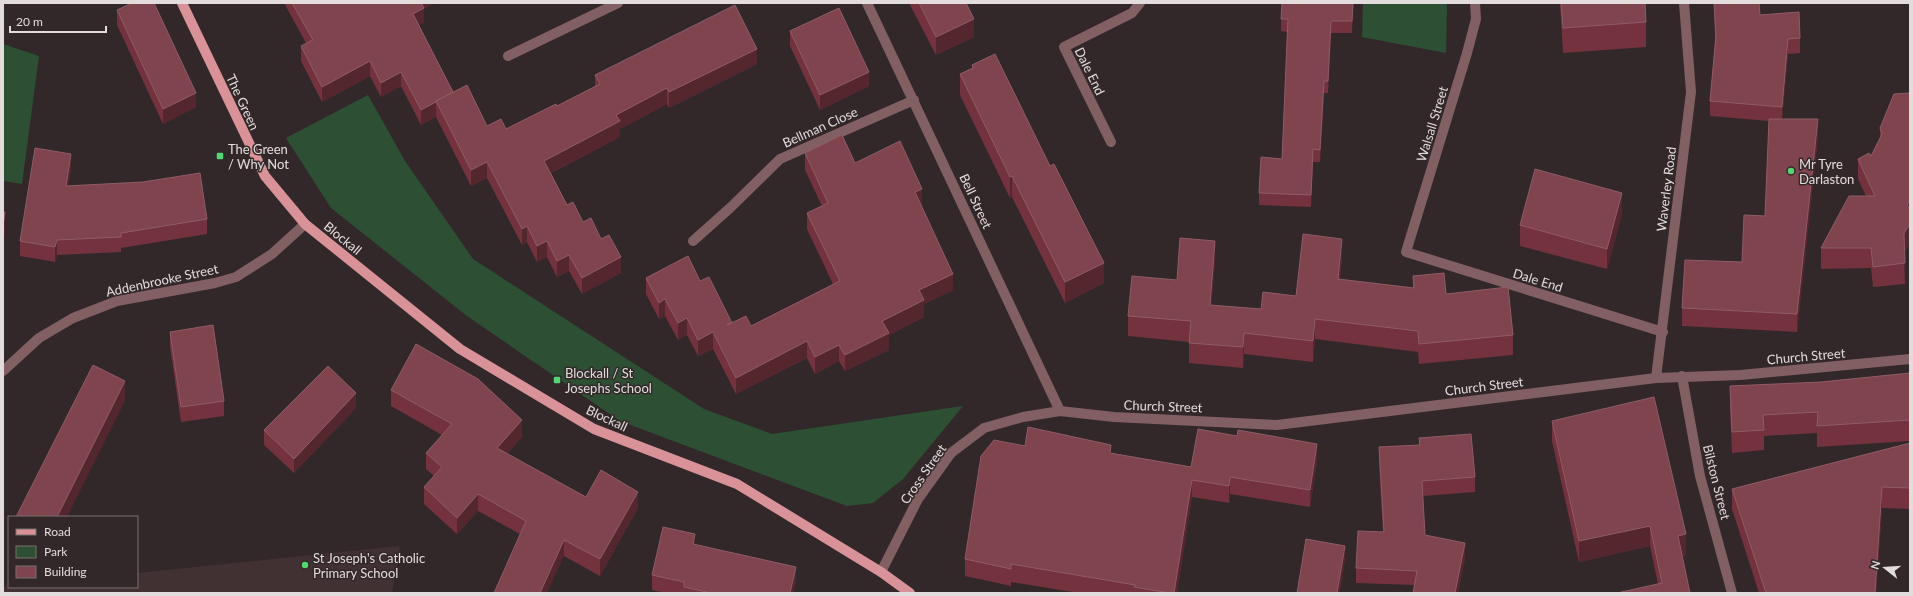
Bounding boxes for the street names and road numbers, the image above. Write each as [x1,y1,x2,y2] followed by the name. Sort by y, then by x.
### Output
[1072,44,1108,98] street label: Dale End
[223,71,263,133] street label: The Green
[1413,84,1451,164] street label: Walsall Street
[780,103,860,151] street label: Bellman Close
[1653,146,1679,232] street label: Waverley Road
[956,171,996,231] street label: Bell Street
[321,218,365,258] street label: Blockall
[104,260,220,300] street label: Addenbrooke Street
[1511,265,1565,295] street label: Dale End
[1766,345,1846,367] street label: Church Street
[1444,373,1524,399] street label: Church Street
[1123,397,1203,415] street label: Church Street
[584,401,630,435] street label: Blockall
[897,441,950,507] street label: Cross Street
[1700,443,1734,522] street label: Bilston Street

